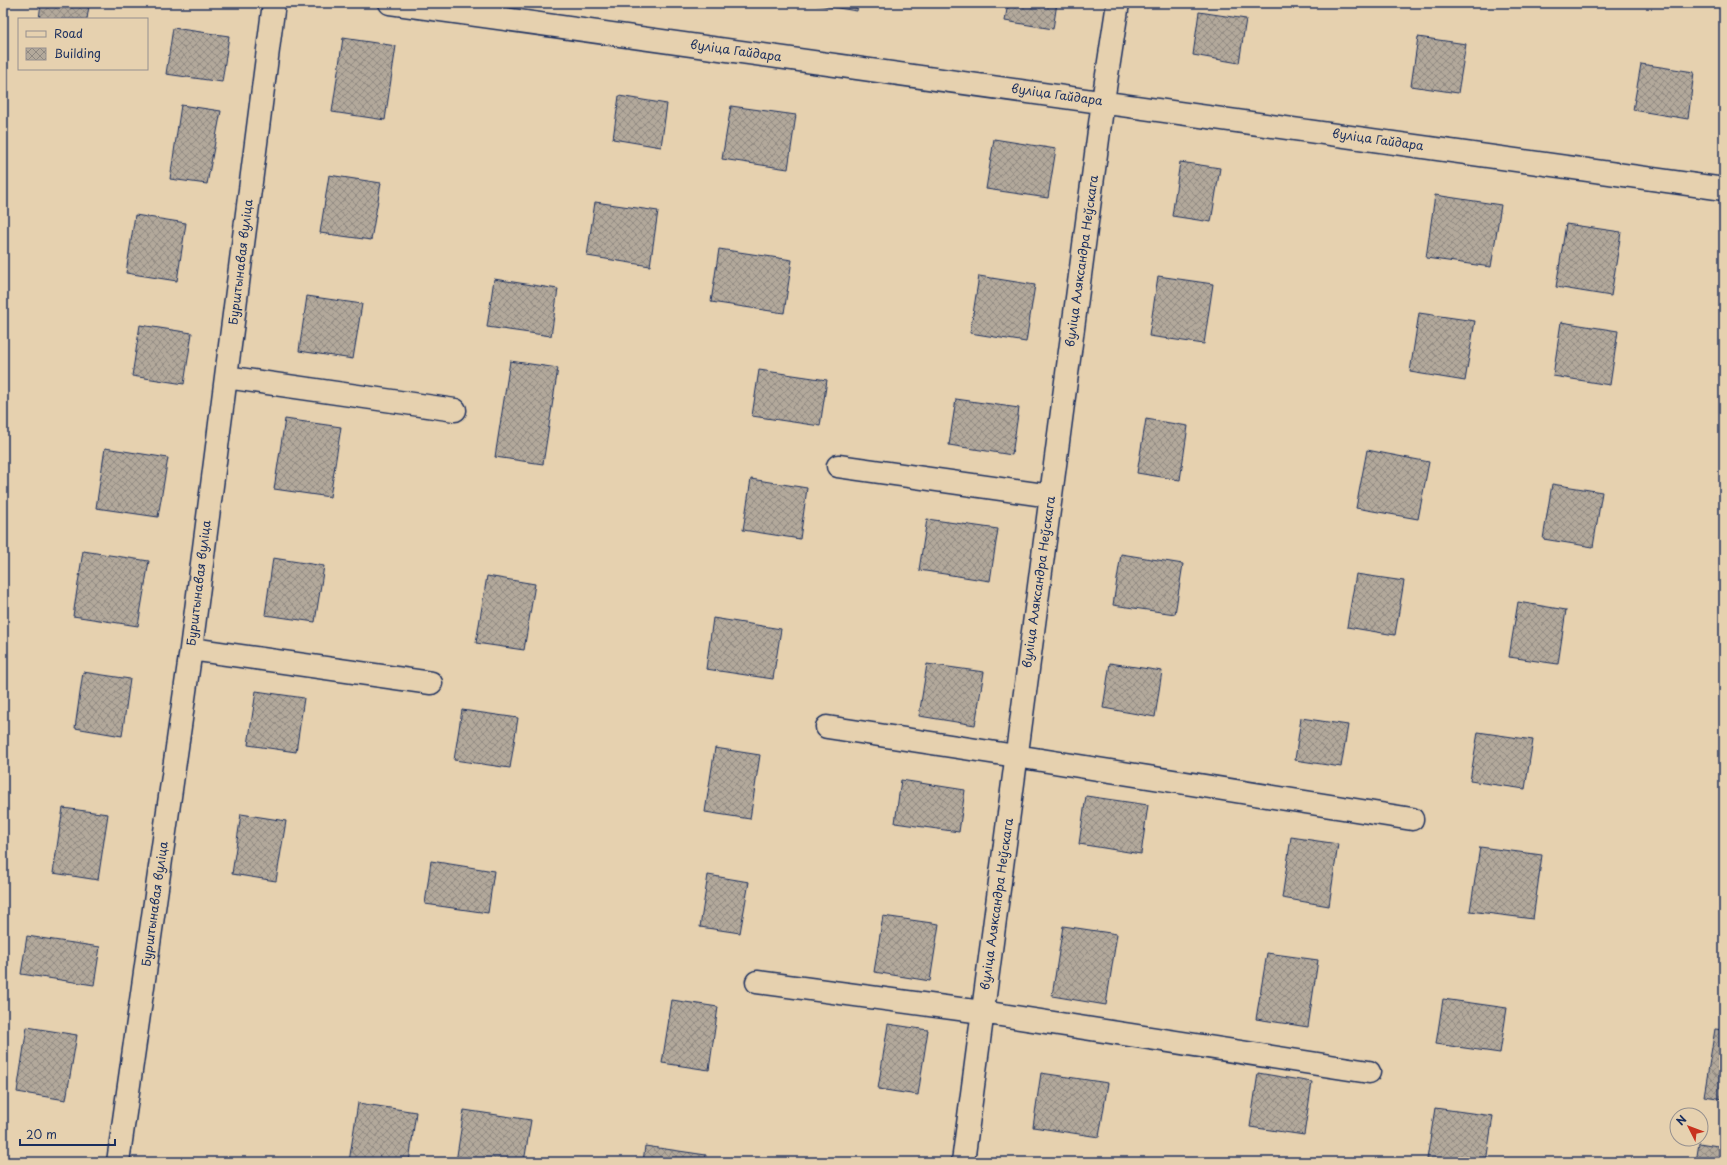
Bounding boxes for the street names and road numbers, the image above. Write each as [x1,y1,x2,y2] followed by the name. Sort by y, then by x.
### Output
[689,35,783,65] street label: вуліца Гайдара
[1010,79,1104,109] street label: вуліца Гайдара
[1331,124,1425,154] street label: вуліца Гайдара
[1060,173,1102,348] street label: вуліца Аляксандра Неўскага
[223,197,257,326] street label: Бурштынавая вуліца
[1017,494,1059,669] street label: вуліца Аляксандра Неўскага
[181,518,215,647] street label: Бурштынавая вуліца
[975,816,1017,991] street label: вуліца Аляксандра Неўскага
[136,839,172,968] street label: Бурштынавая вуліца

